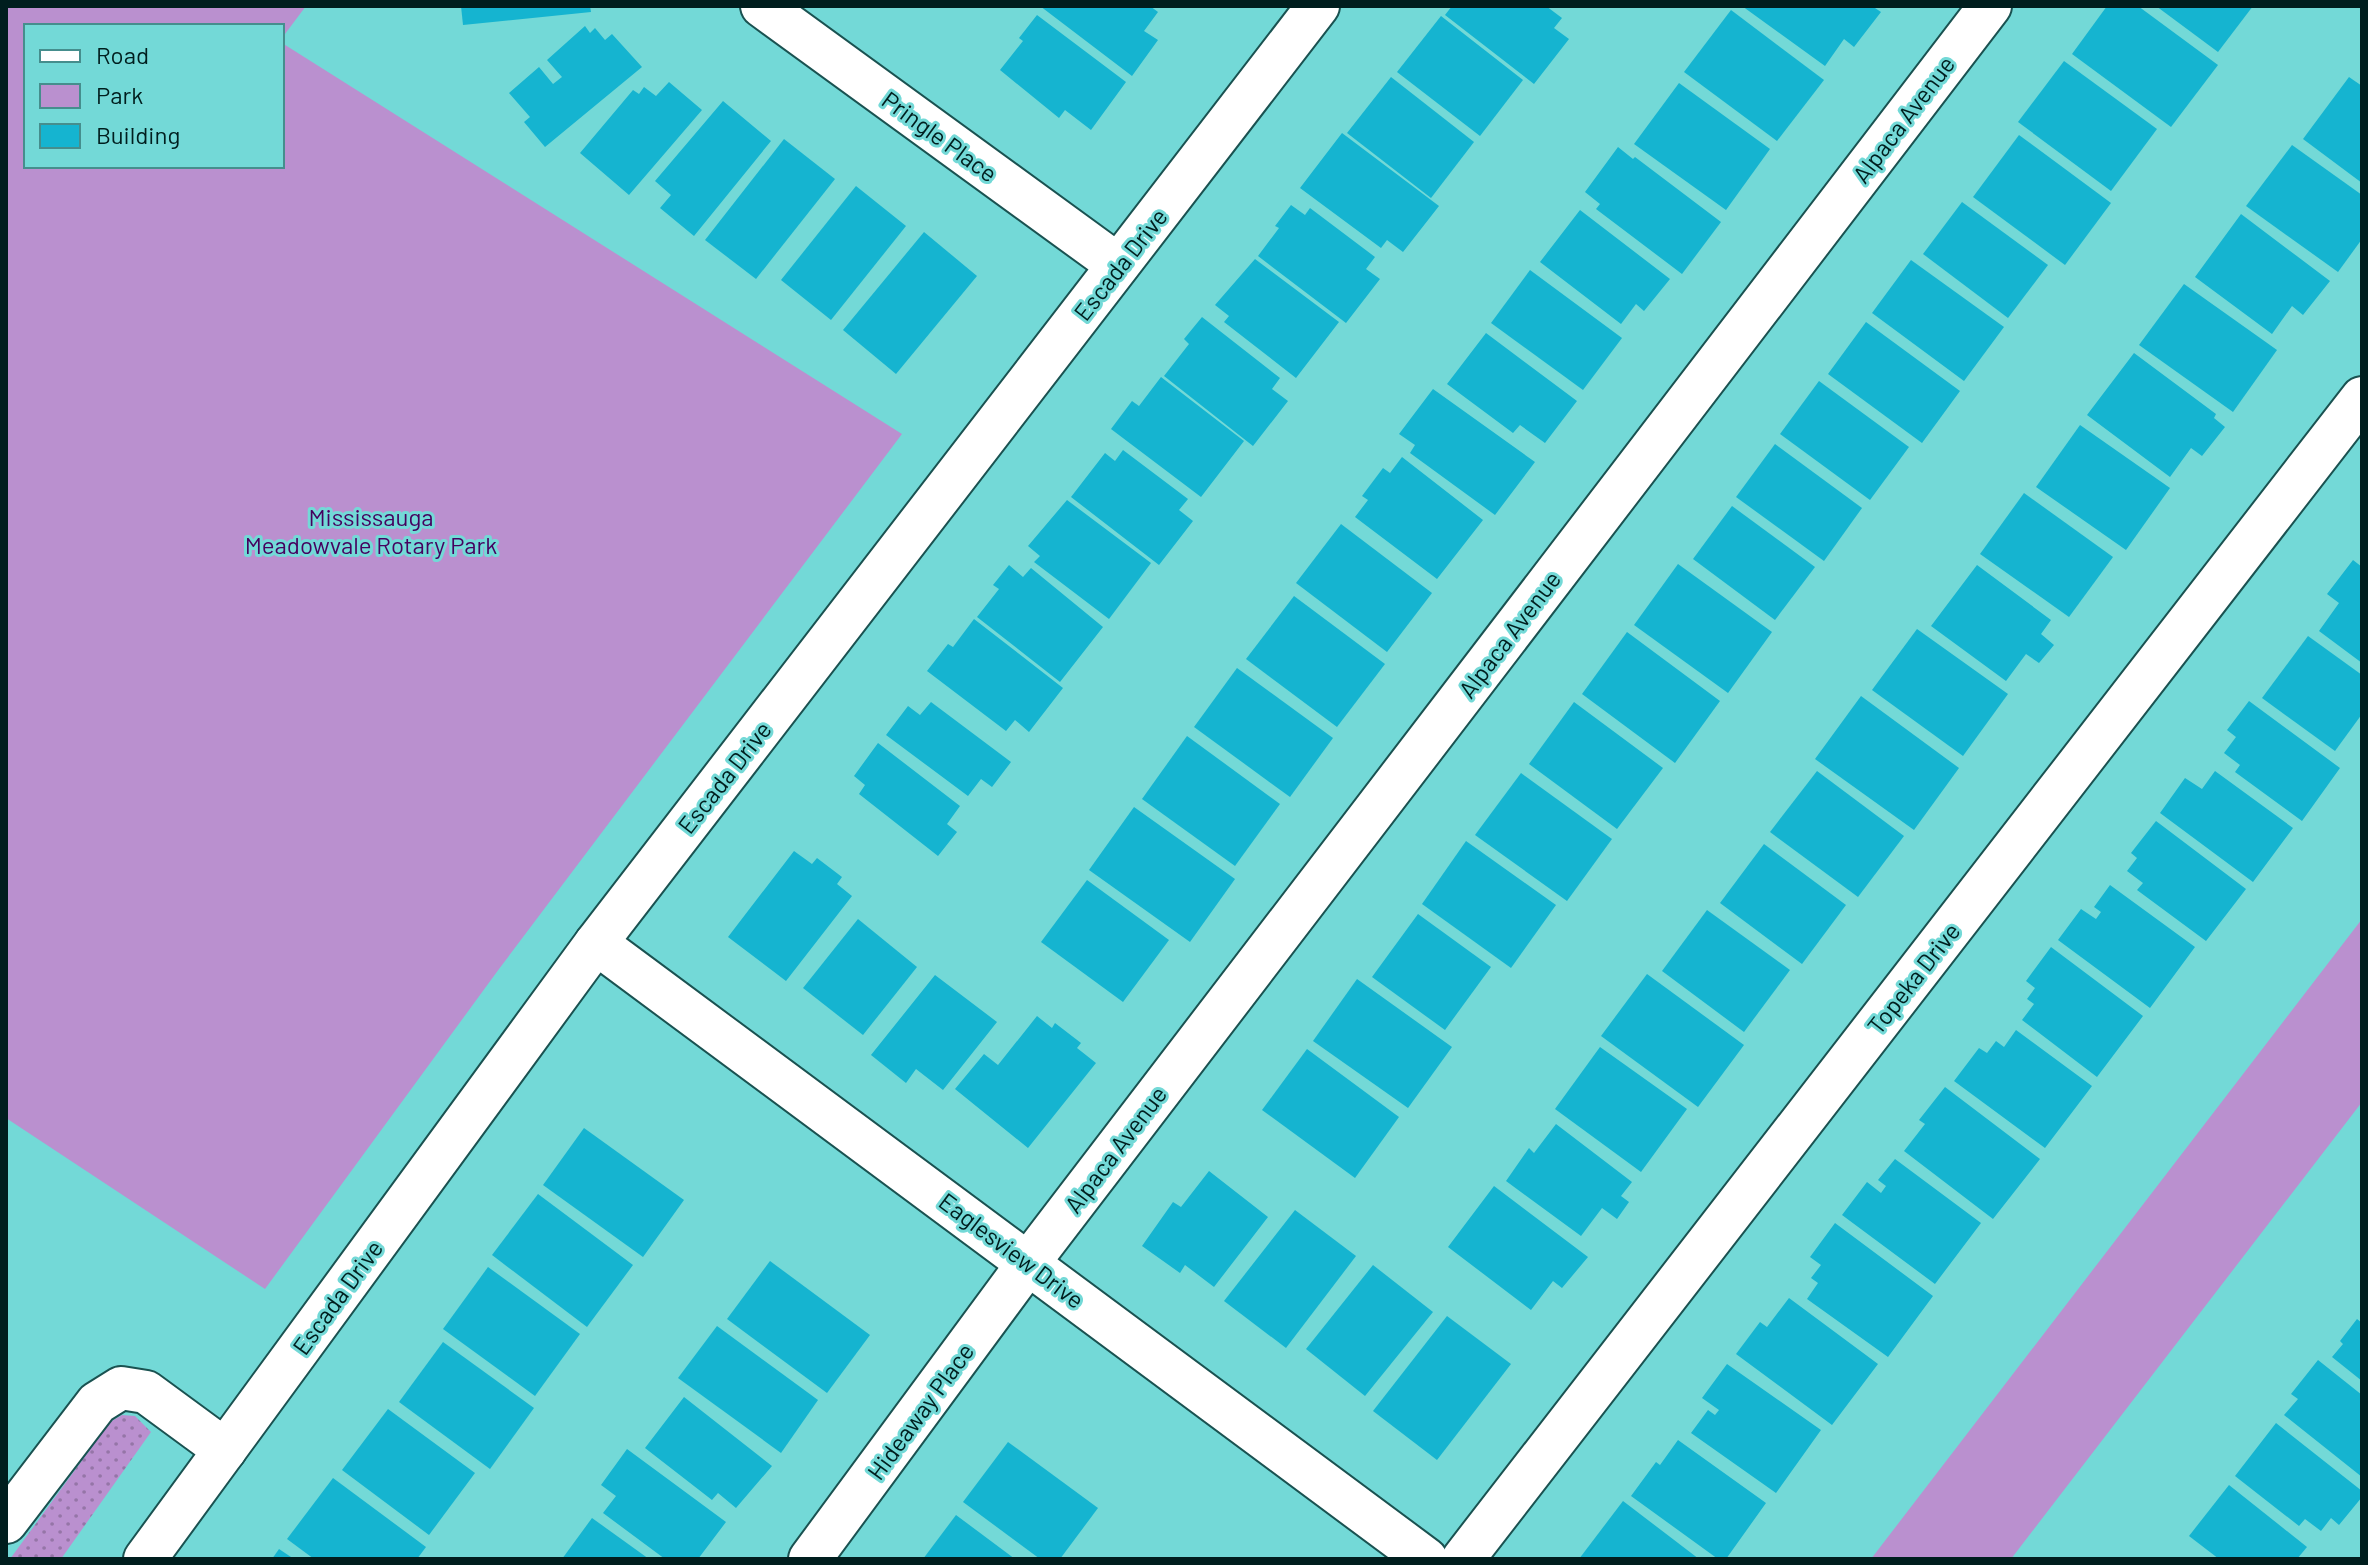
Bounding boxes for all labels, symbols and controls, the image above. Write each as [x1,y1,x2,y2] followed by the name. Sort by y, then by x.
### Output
[24,24,284,168] legend
[96,40,149,69] text: Road
[1846,50,1960,188] street label: Alpaca Avenue
[96,80,143,109] text: Park
[877,85,1003,187] street label: Pringle Place
[96,120,180,149] text: Building
[1067,202,1173,326] street label: Escada Drive
[245,502,497,559] park label: Mississauga Meadowvale Rotary Park
[1452,565,1566,703] street label: Alpaca Avenue
[671,715,777,839] street label: Escada Drive
[1861,917,1965,1039] street label: Topeka Drive
[1058,1080,1172,1218] street label: Alpaca Avenue
[934,1186,1090,1314] street label: Eaglesview Drive
[286,1234,388,1360] street label: Escada Drive
[861,1337,979,1485] street label: Hideaway Place

